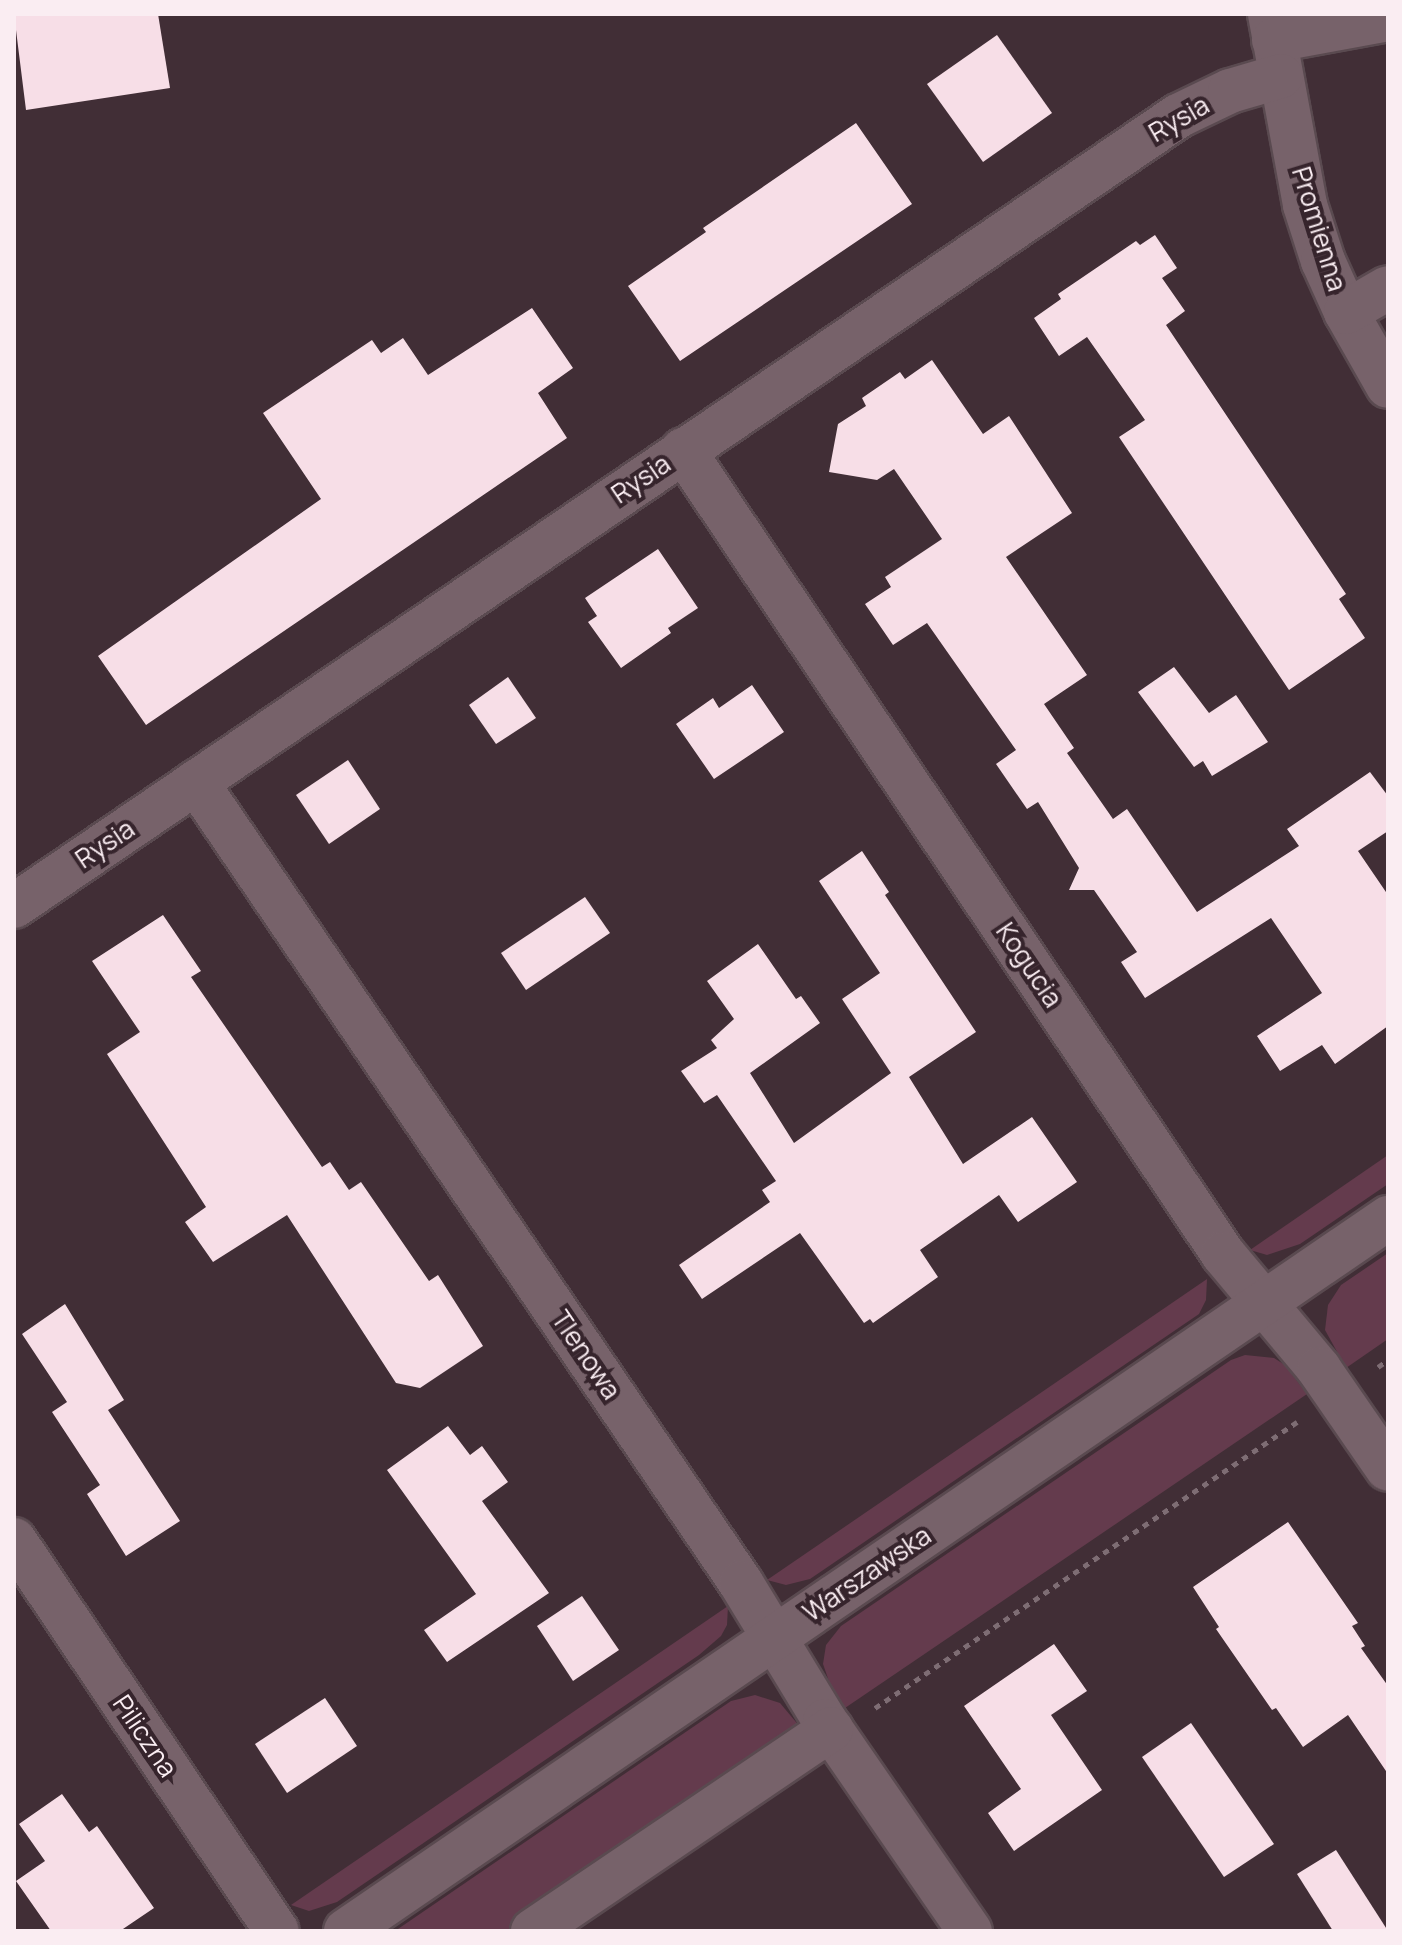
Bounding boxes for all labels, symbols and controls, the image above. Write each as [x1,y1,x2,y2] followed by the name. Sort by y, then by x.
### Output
[1143,89,1215,149] street label: Rysia
[1285,163,1353,295] street label: Promienna
[606,448,676,510] street label: Rysia
[70,813,140,875] street label: Rysia
[989,917,1069,1013] street label: Kogucia
[545,1305,627,1405] street label: Tlenowa
[797,1520,937,1628] street label: Warszawska
[106,1689,184,1783] street label: Piliczna

